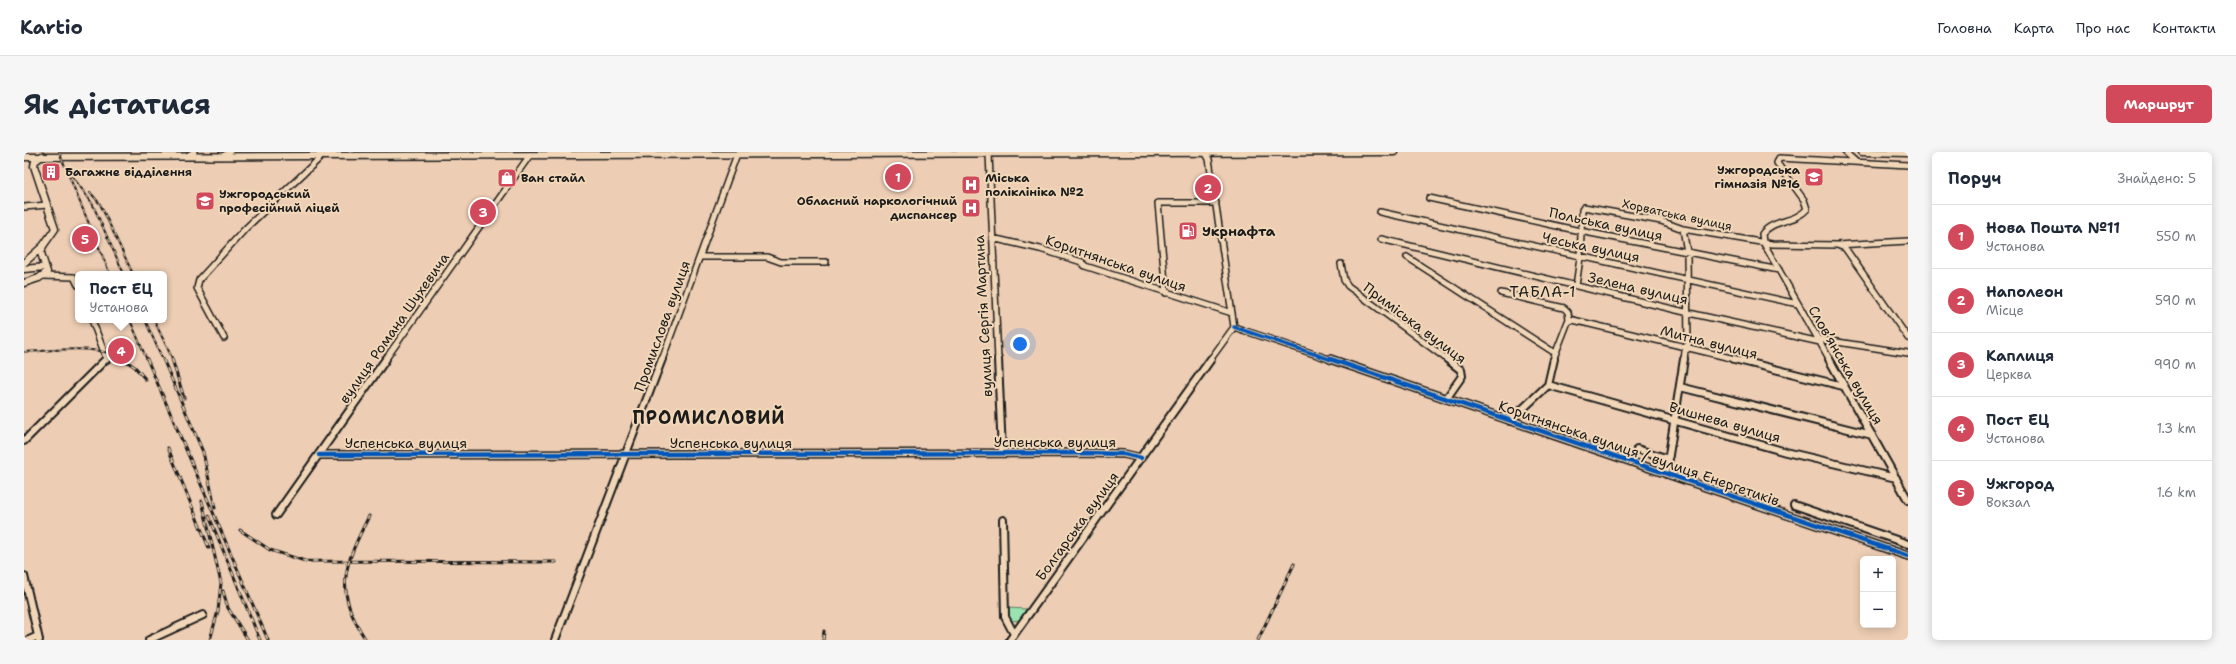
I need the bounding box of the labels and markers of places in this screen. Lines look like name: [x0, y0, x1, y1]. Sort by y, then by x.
building icon: Багажне відділення: [40, 161, 62, 183]
pin: 1: [885, 162, 911, 192]
place label: Ужгородська гімназія №16: [1715, 162, 1801, 192]
place label: Багажне відділення: [65, 164, 192, 180]
school or university icon: Ужгородська гімназія №16: [1803, 166, 1825, 188]
shop icon: Ван стайл: [496, 167, 518, 189]
place label: Ван стайл: [521, 170, 586, 186]
place label: Міська поліклініка №2: [985, 170, 1085, 200]
pin: 2: [1195, 173, 1221, 203]
hospital icon: Міська поліклініка №2: [960, 174, 982, 196]
place label: Ужгородський професійний ліцей: [219, 186, 340, 216]
school or university icon: Ужгородський професійний ліцей: [194, 190, 216, 212]
place label: Обласний наркологічний диспансер: [797, 193, 958, 223]
pin: 3: [470, 197, 496, 227]
hospital icon: Обласний наркологічний диспансер: [960, 197, 982, 219]
fuel station icon: Укрнафта: [1177, 220, 1199, 242]
place label: Укрнафта: [1202, 222, 1276, 240]
pin: 5: [72, 224, 98, 254]
pin: 4: [108, 336, 134, 366]

